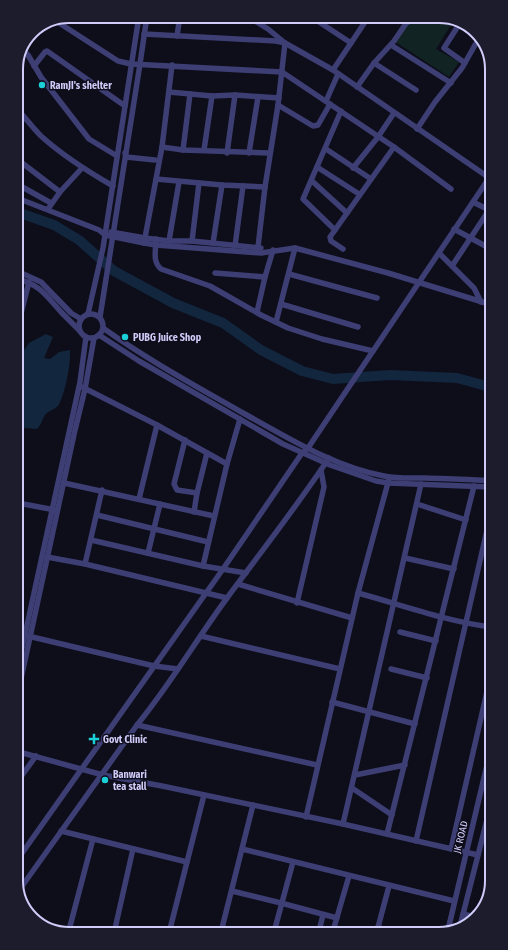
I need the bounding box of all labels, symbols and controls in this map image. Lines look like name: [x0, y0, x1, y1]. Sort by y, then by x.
marker: RamJI's shelter: [37, 80, 47, 90]
place label: RamJI's shelter: [50, 80, 112, 92]
marker: PUBG Juice Shop: [120, 332, 130, 342]
place label: PUBG Juice Shop: [133, 332, 202, 344]
marker: Govt Clinic: [88, 733, 100, 745]
place label: Govt Clinic: [103, 734, 148, 746]
place label: Banwari tea stall: [113, 769, 147, 793]
marker: Banwari tea stall: [100, 775, 110, 785]
street label: JK ROAD: [451, 820, 471, 855]

